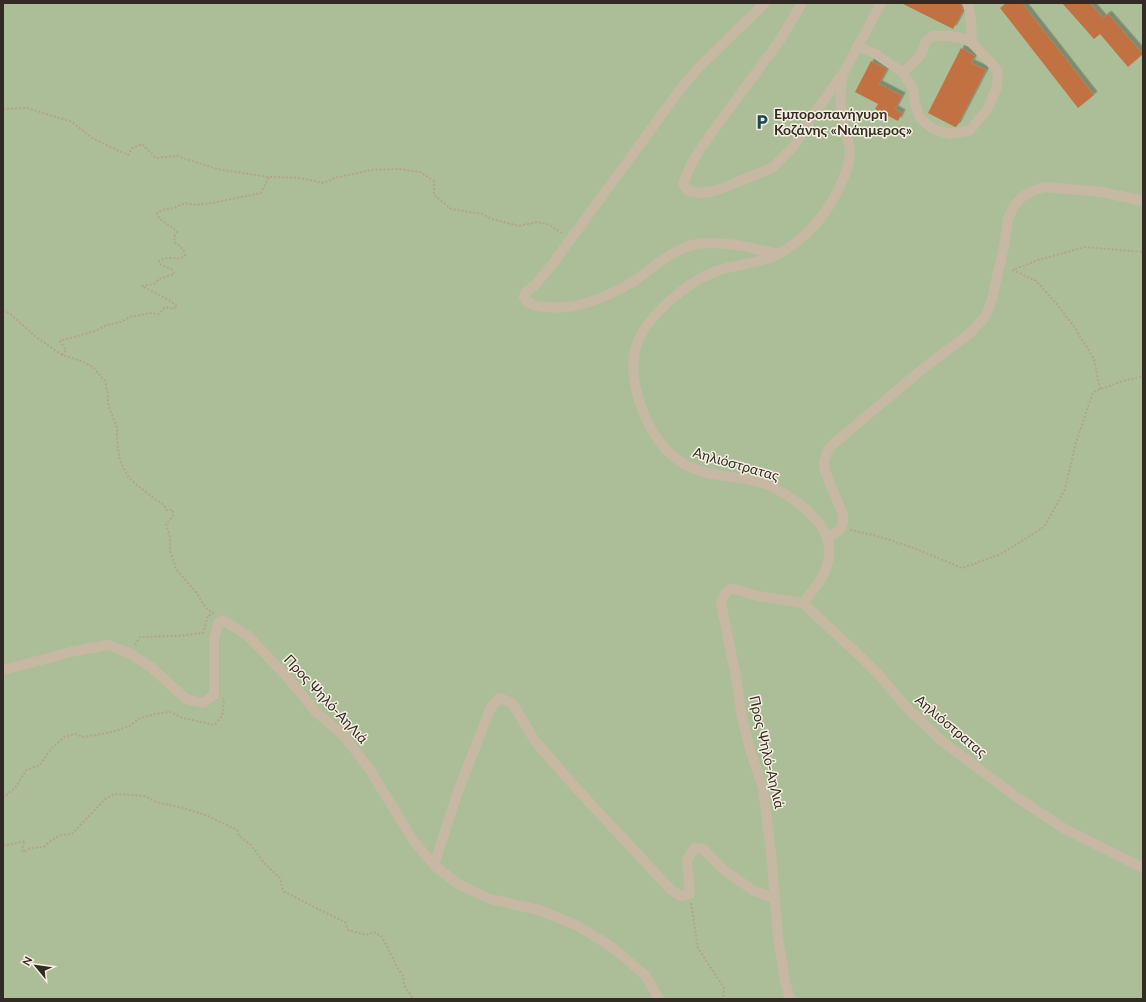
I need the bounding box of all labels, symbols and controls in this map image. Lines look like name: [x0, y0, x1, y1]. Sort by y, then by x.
place label: Εμποροπανήγυρη Κοζάνης «Νιάημερος»: [774, 105, 912, 138]
parking icon: Εμποροπανήγυρη Κοζάνης «Νιάημερος»: [753, 113, 771, 131]
street label: Αηλιόστρατας: [691, 443, 781, 484]
street label: Προς Ψηλό-ΑηΛιά: [281, 651, 372, 747]
street label: Αηλιόστρατας: [912, 691, 991, 761]
street label: Προς Ψηλό-ΑηΛιά: [746, 694, 789, 811]
north arrow: [16, 946, 56, 986]
text: N: [19, 954, 35, 968]

